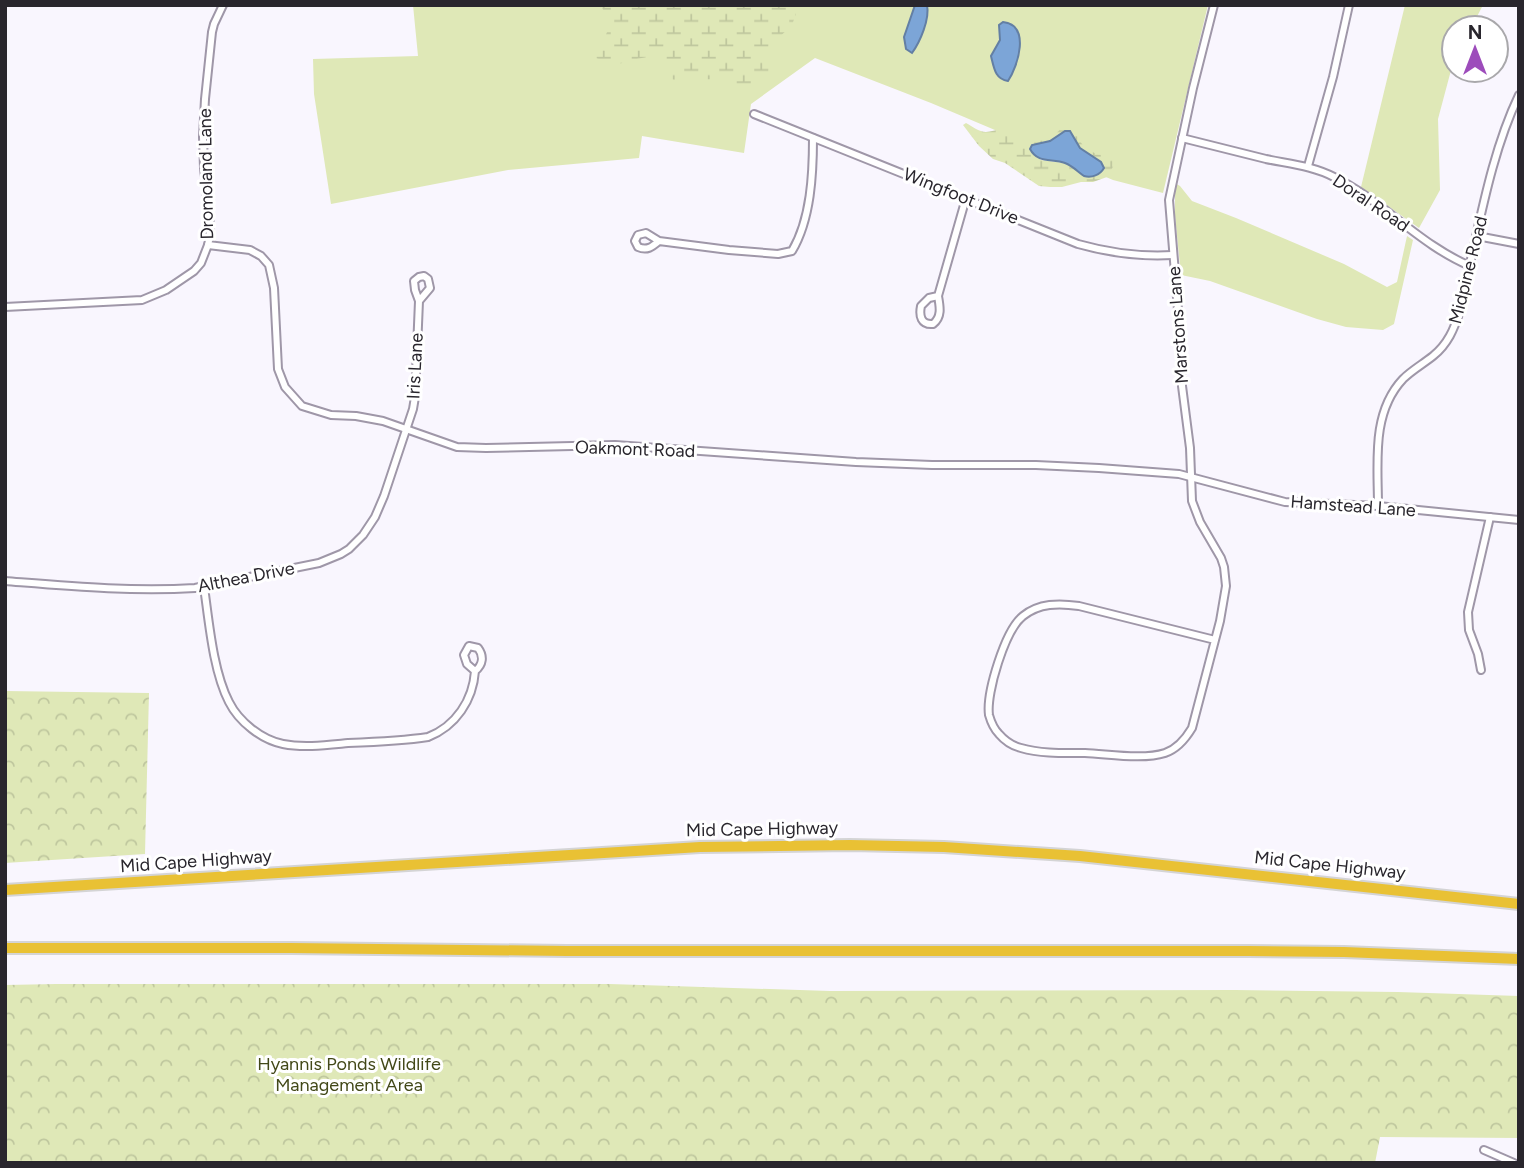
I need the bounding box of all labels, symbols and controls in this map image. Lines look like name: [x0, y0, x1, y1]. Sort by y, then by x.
north arrow: [1440, 14, 1510, 84]
text: N: [1468, 21, 1482, 44]
street label: Dromoland Lane: [194, 108, 218, 240]
street label: Wingfoot Drive: [900, 163, 1022, 229]
street label: Doral Road: [1328, 169, 1414, 237]
street label: Midpine Road: [1444, 214, 1492, 326]
street label: Marstons Lane: [1163, 266, 1193, 384]
street label: Iris Lane: [402, 332, 428, 400]
street label: Oakmont Road: [574, 436, 696, 462]
street label: Hamstead Lane: [1290, 491, 1417, 521]
street label: Althea Drive: [196, 557, 296, 597]
street label: Mid Cape Highway: [686, 817, 839, 841]
street label: Mid Cape Highway: [119, 845, 273, 877]
street label: Mid Cape Highway: [1253, 846, 1407, 884]
park label: Hyannis Ponds Wildlife Management Area: [257, 1053, 441, 1096]

